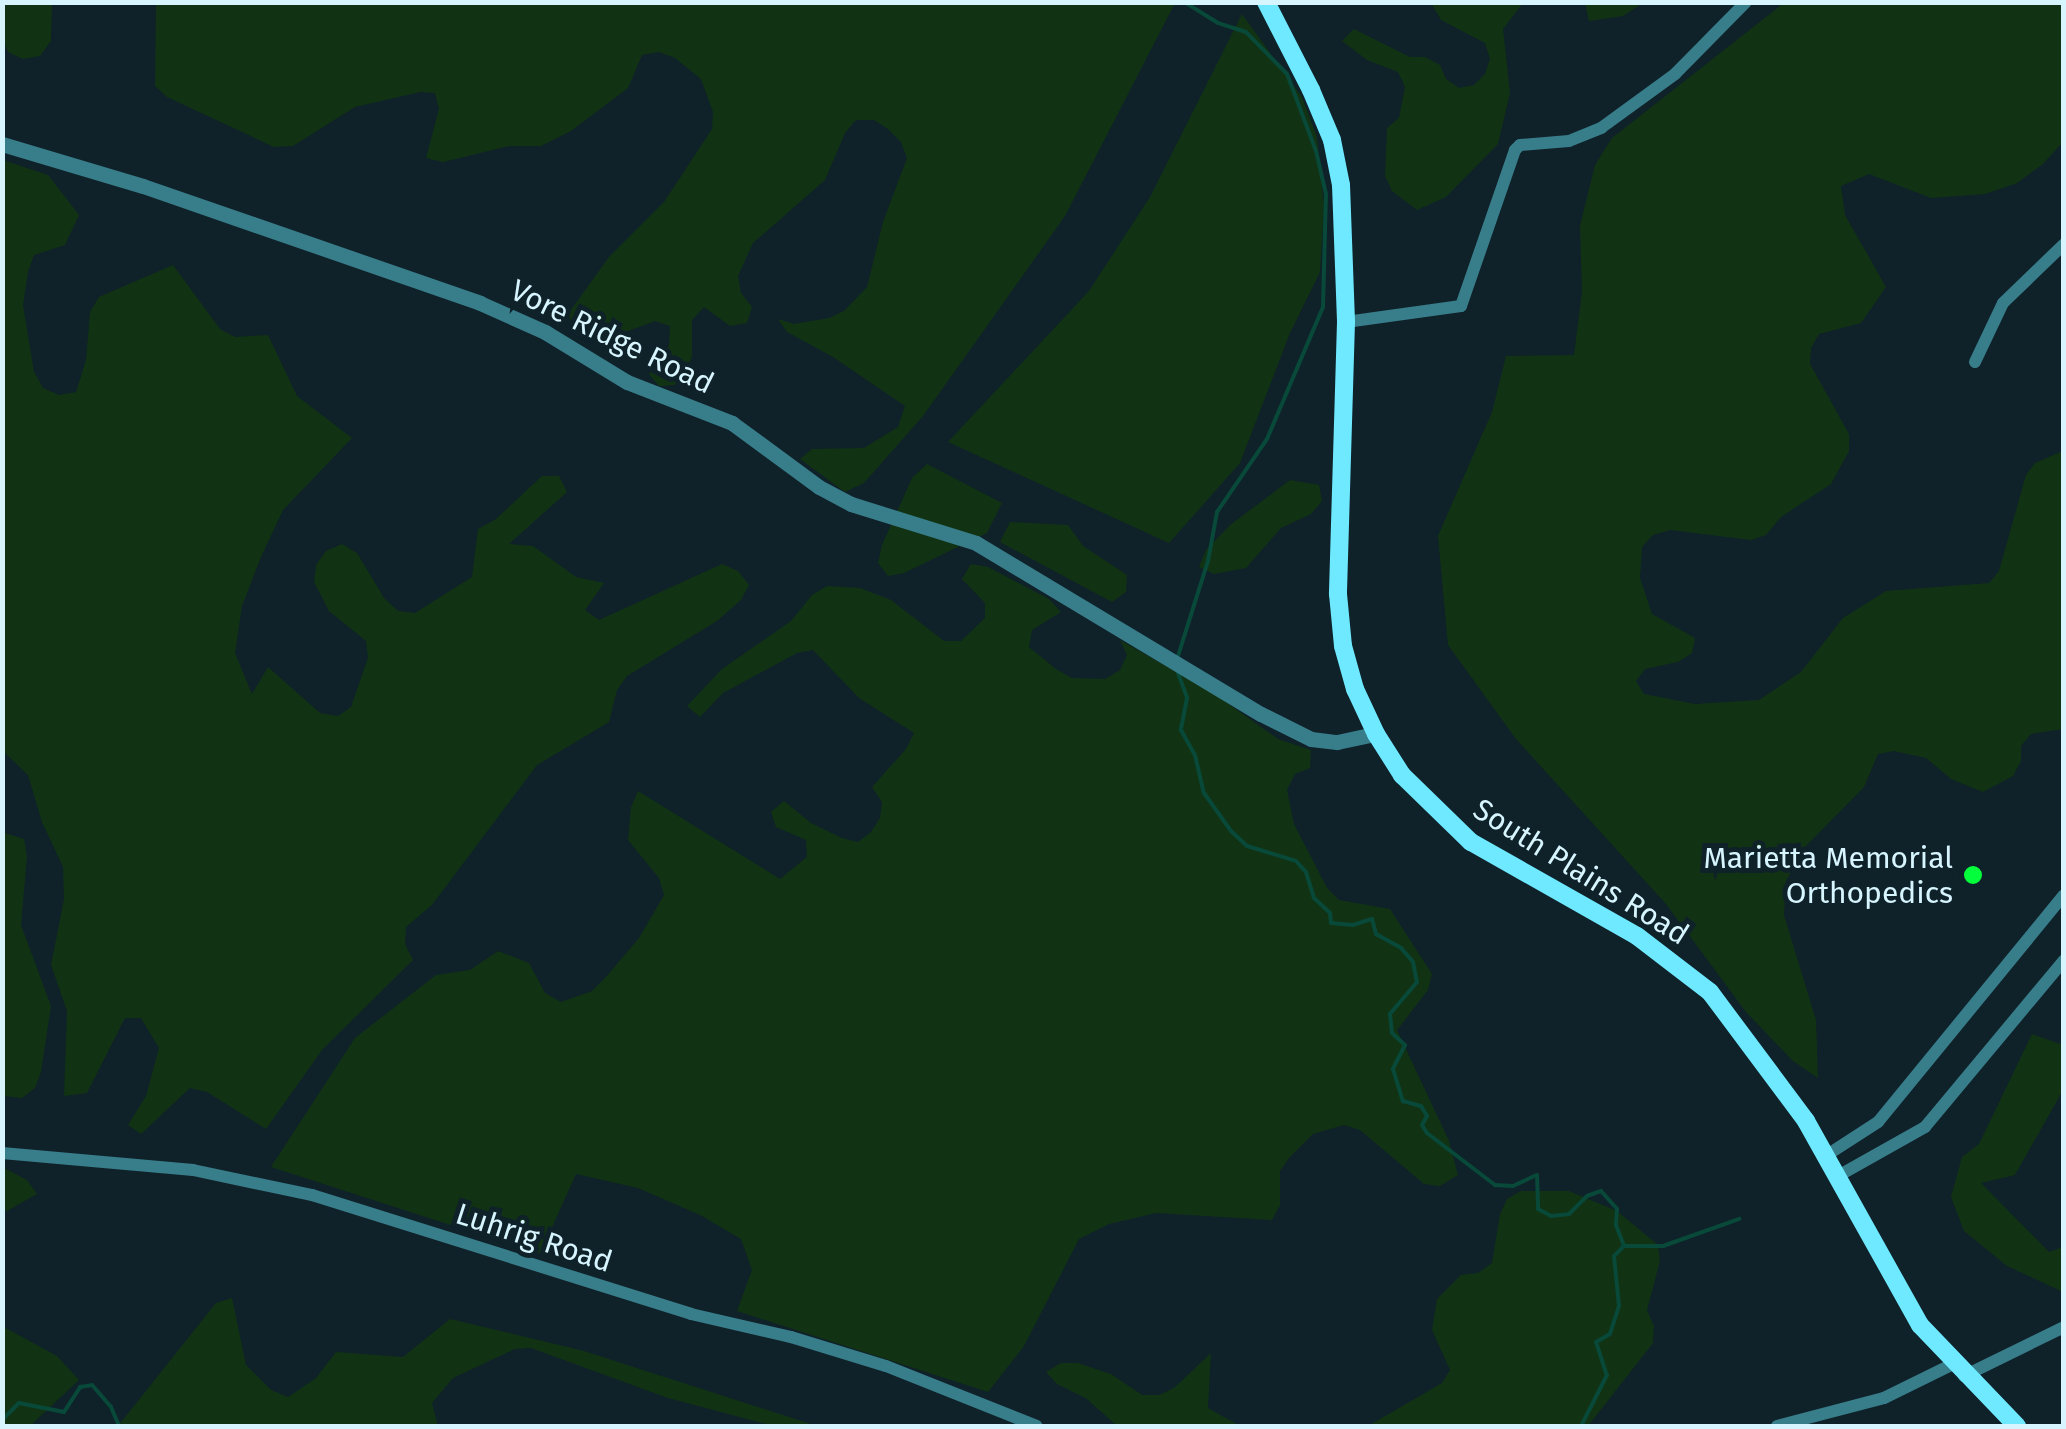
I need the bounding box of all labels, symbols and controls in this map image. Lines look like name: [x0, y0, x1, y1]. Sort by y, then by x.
street label: Vore Ridge Road: [505, 272, 719, 402]
street label: South Plains Road: [1467, 791, 1695, 953]
place label: Marietta Memorial Orthopedics: [1703, 840, 1953, 910]
marker: Marietta Memorial Orthopedics: [1962, 864, 1984, 886]
street label: Luhrig Road: [451, 1196, 617, 1280]

